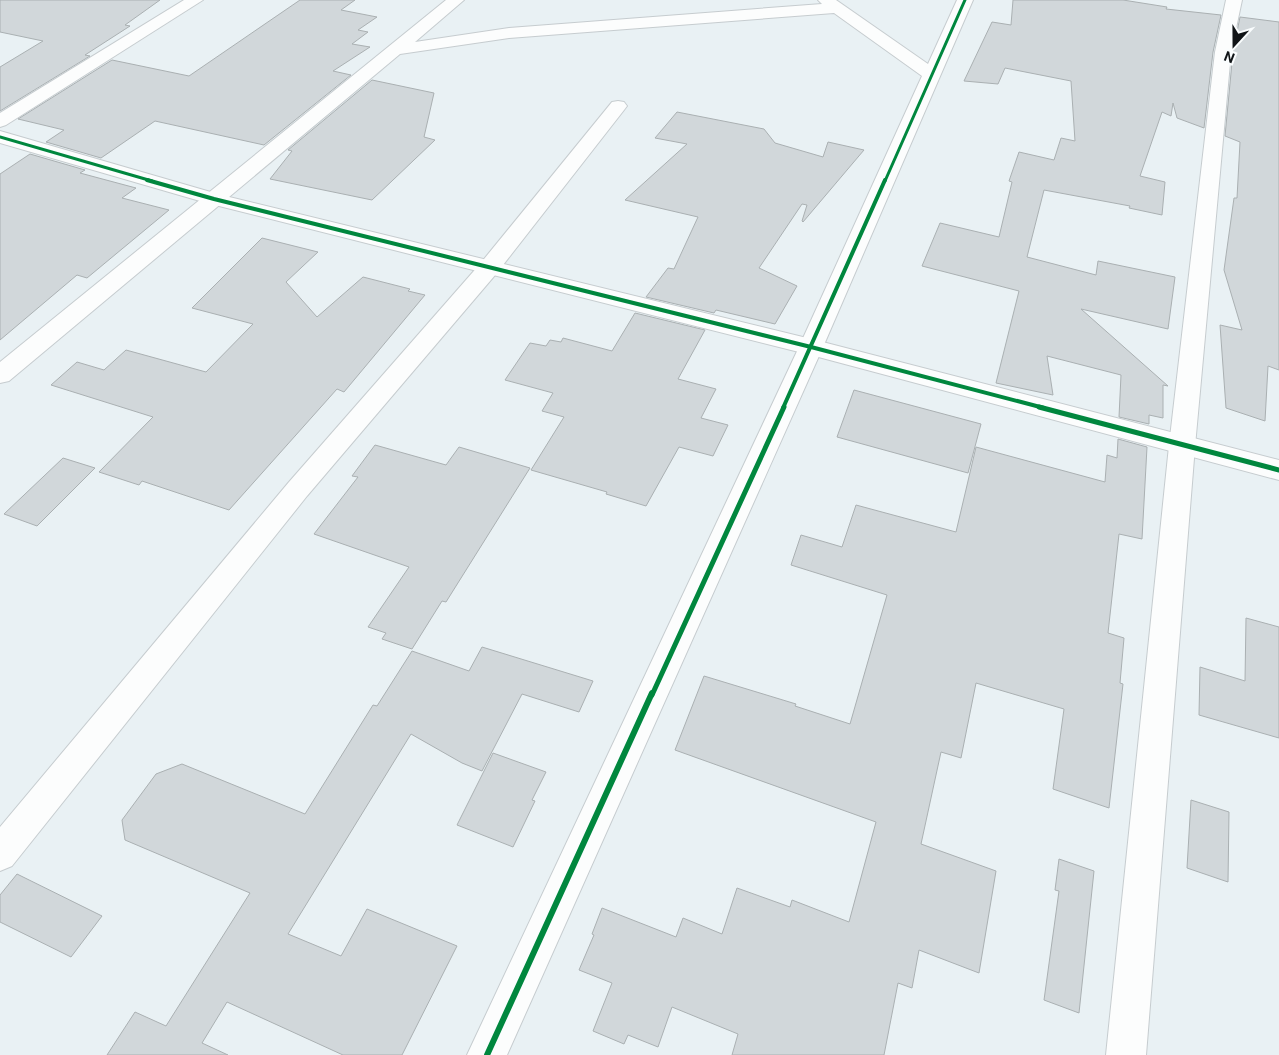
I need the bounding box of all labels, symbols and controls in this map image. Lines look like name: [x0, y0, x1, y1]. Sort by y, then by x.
north arrow: [1209, 20, 1259, 70]
text: N: [1222, 48, 1237, 66]

